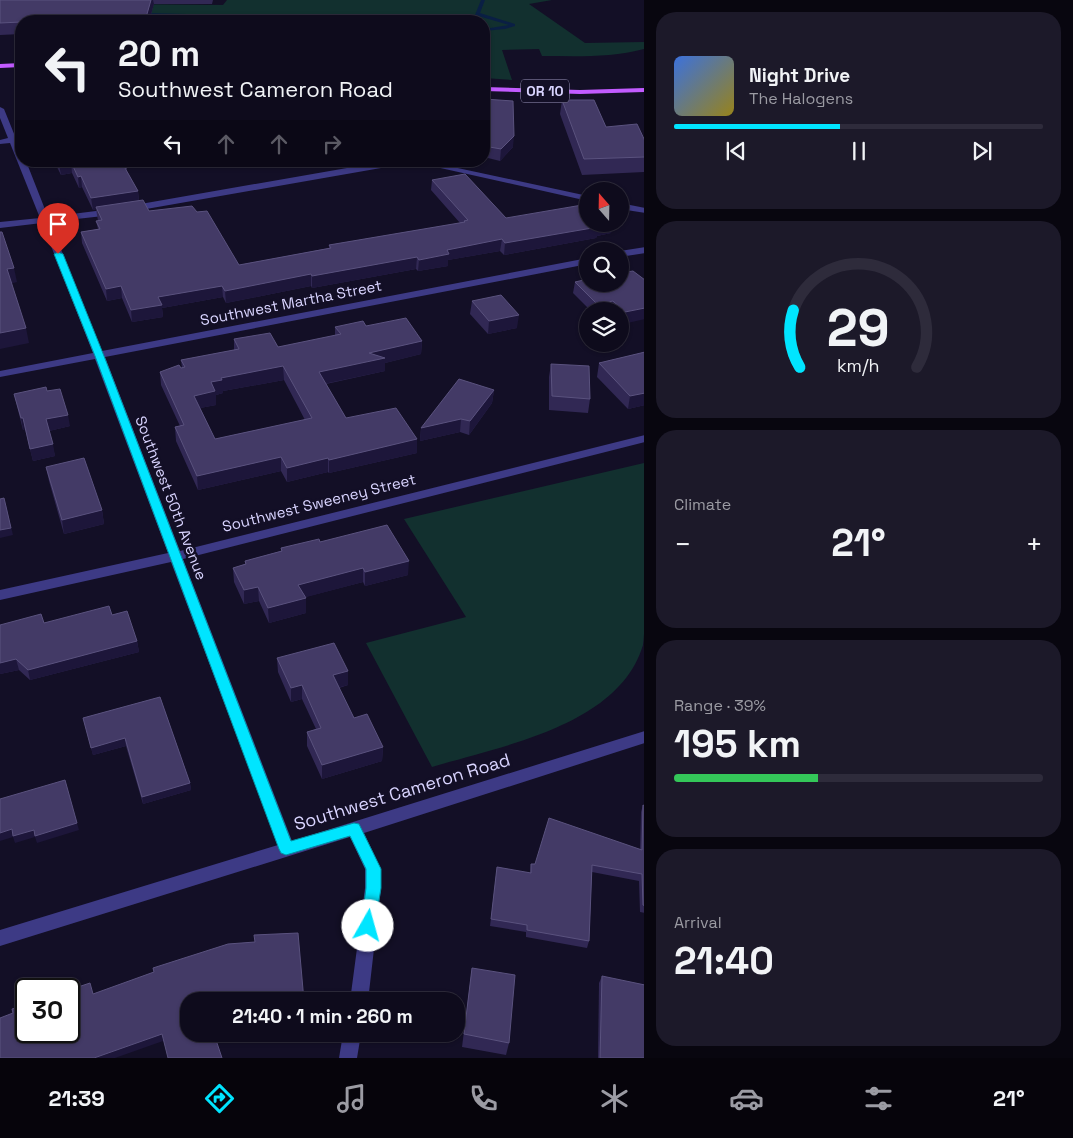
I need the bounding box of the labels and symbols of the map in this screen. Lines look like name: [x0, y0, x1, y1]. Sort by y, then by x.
road number: OR 10: [521, 80, 569, 102]
north arrow: [579, 182, 629, 232]
pin: [37, 203, 79, 254]
street label: Southwest Martha Street: [198, 276, 383, 329]
street label: Southwest 50th Avenue: [131, 413, 212, 583]
street label: Southwest Sweeney Street: [220, 469, 418, 536]
street label: Southwest Cameron Road: [291, 748, 513, 835]
position arrow: [341, 899, 393, 951]
speed limit sign: 30: [15, 978, 80, 1043]

